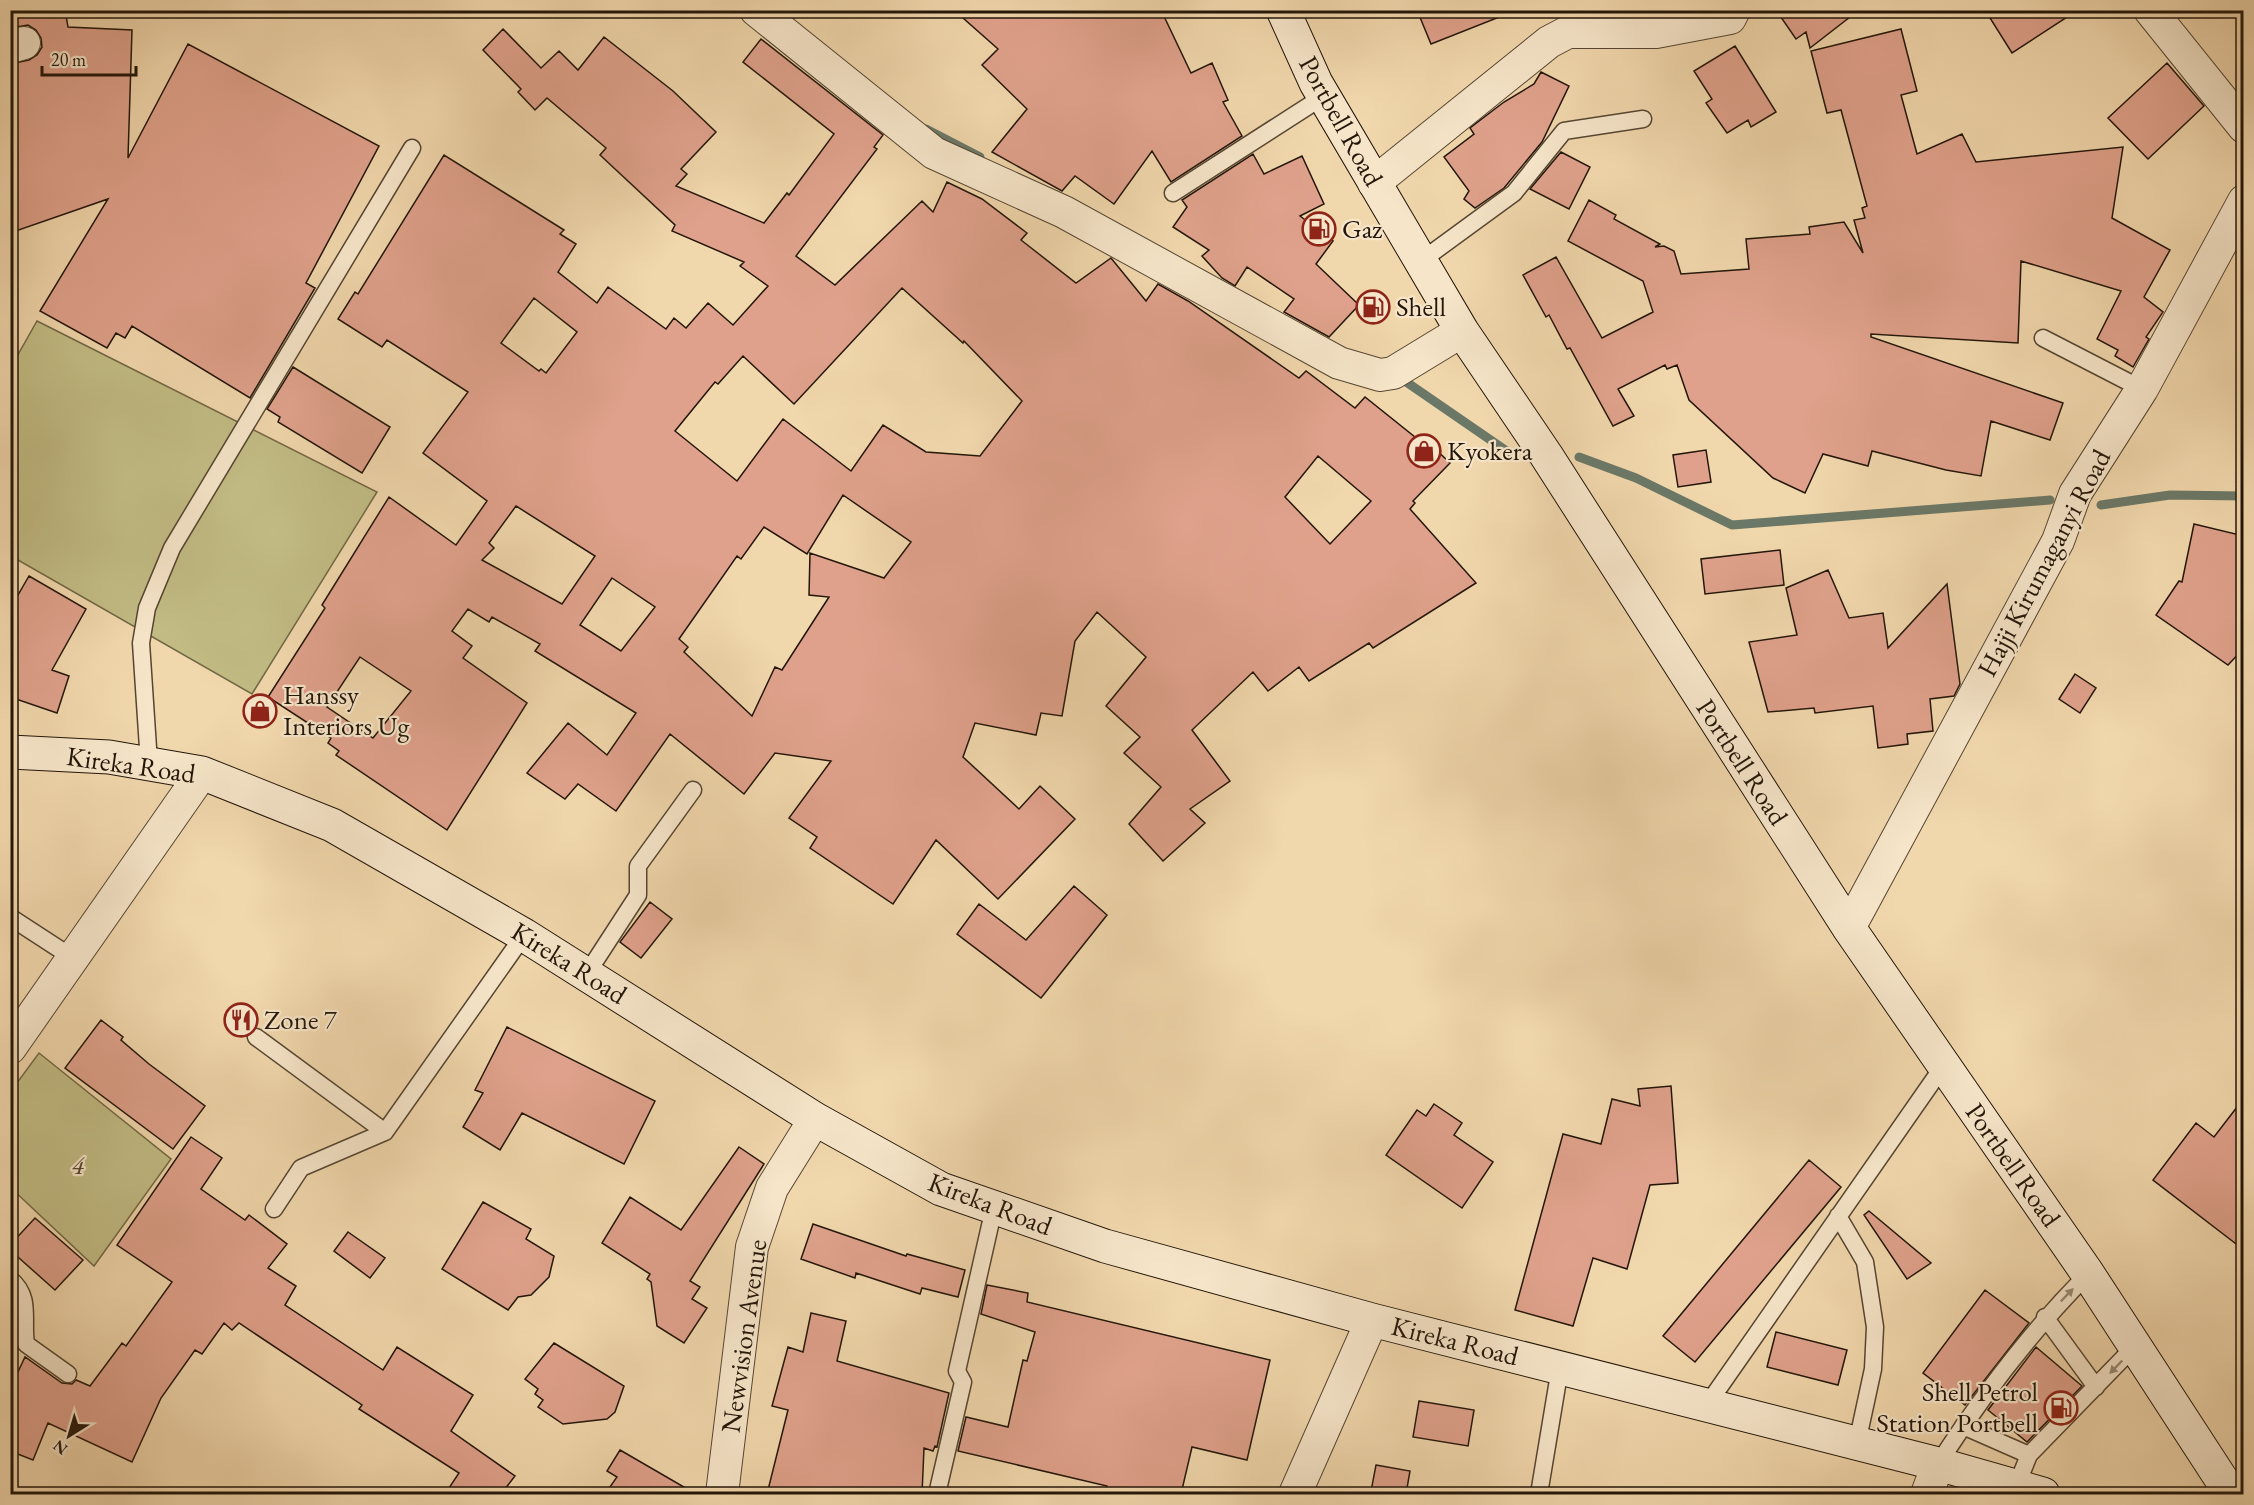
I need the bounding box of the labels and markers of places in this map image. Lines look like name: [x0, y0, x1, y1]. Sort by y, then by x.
fuel station icon: Gaz: [1301, 211, 1337, 247]
place label: Gaz: [1342, 211, 1383, 246]
fuel station icon: Shell: [1355, 289, 1391, 325]
place label: Shell: [1396, 289, 1446, 324]
shop icon: Kyokera: [1406, 433, 1442, 469]
place label: Kyokera: [1447, 433, 1533, 468]
place label: Hanssy Interiors Ug: [283, 677, 410, 743]
shop icon: Hanssy Interiors Ug: [242, 693, 278, 729]
restaurant icon: Zone 7: [223, 1002, 259, 1038]
place label: Zone 7: [264, 1002, 338, 1037]
place label: Shell Petrol Station Portbell: [1876, 1374, 2038, 1440]
fuel station icon: Shell Petrol Station Portbell: [2043, 1390, 2079, 1426]

